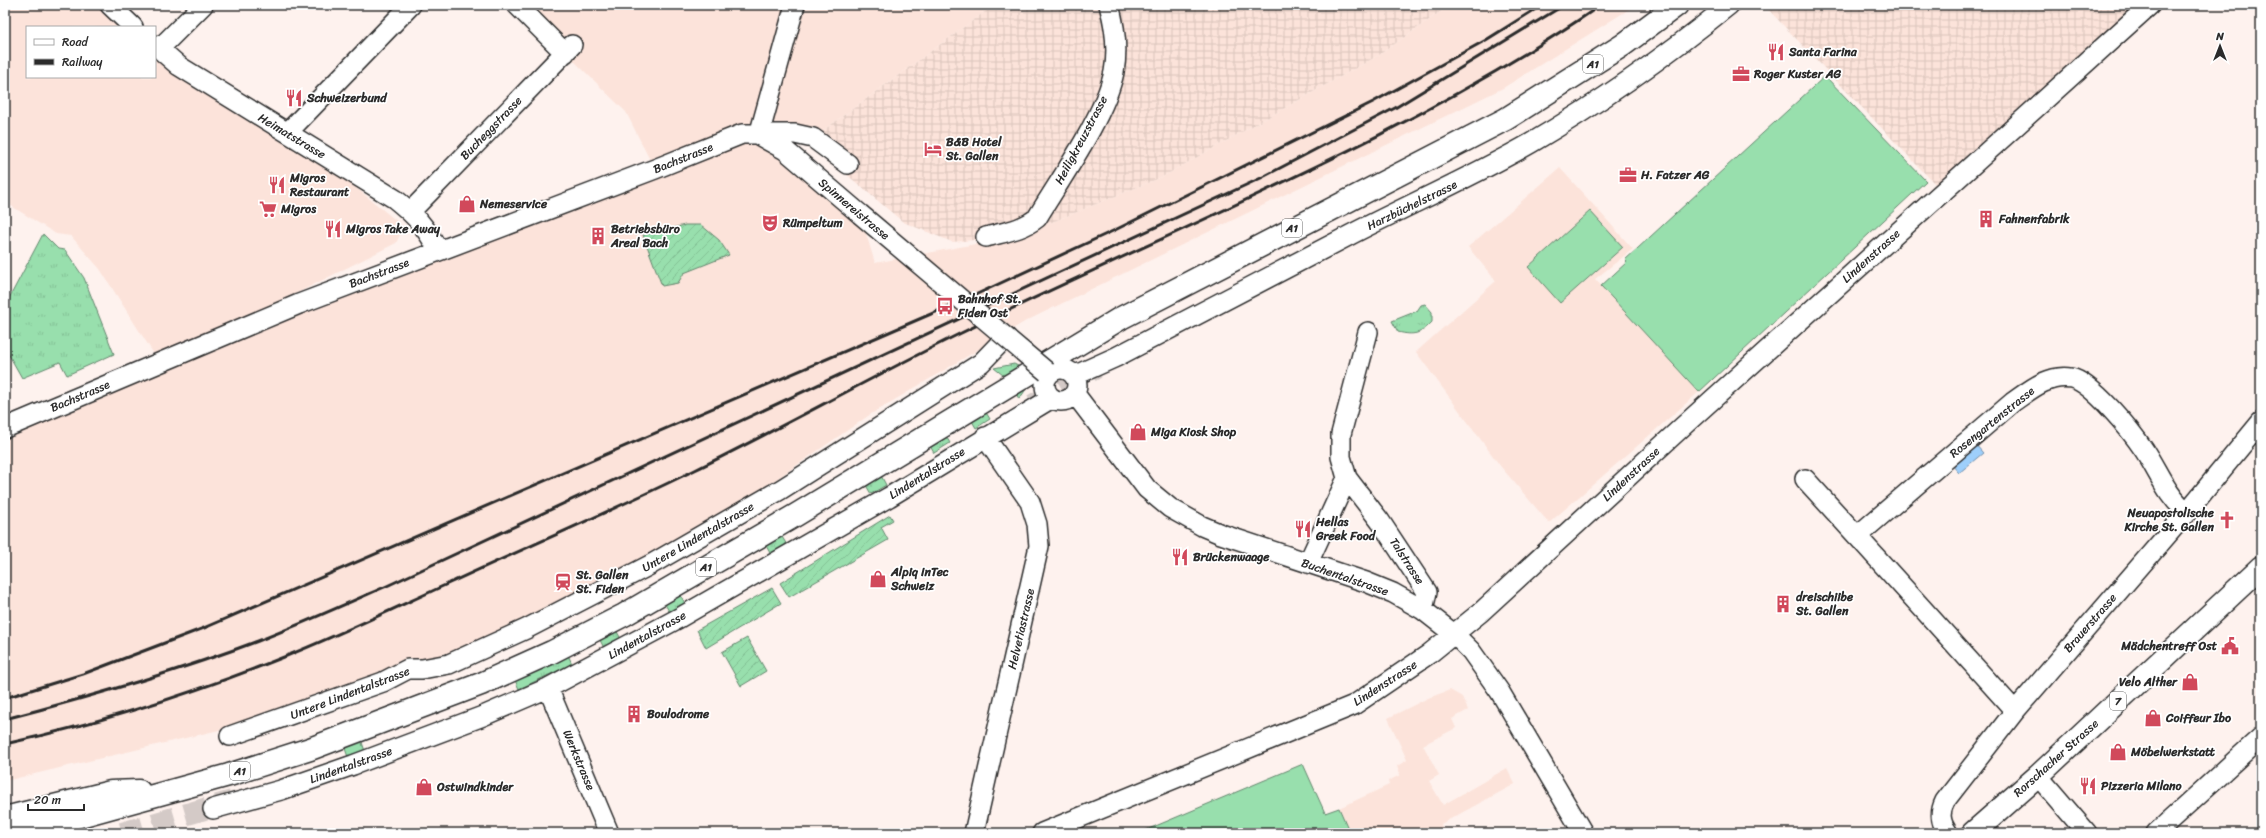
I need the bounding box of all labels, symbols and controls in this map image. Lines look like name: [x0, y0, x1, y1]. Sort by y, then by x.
legend: [26, 26, 156, 78]
north arrow: [2200, 26, 2240, 66]
text: N: [2215, 27, 2224, 46]
text: Road: [62, 31, 89, 53]
place label: Santa Farina: [1788, 41, 1858, 63]
restaurant icon: Santa Farina: [1766, 42, 1786, 62]
text: Railway: [62, 51, 103, 73]
road number: A1: [1583, 55, 1603, 73]
place label: Roger Kuster AG: [1753, 63, 1842, 85]
office icon: Roger Kuster AG: [1731, 64, 1751, 84]
place label: Schweizerbund: [306, 87, 388, 109]
restaurant icon: Schweizerbund: [284, 88, 304, 108]
street label: Bucheggstrasse: [454, 91, 528, 165]
street label: Heiligkreuzstrasse: [1048, 92, 1114, 188]
street label: Heimatstrasse: [254, 107, 330, 165]
place label: B&B Hotel St. Gallen: [945, 131, 1002, 167]
street label: Bachstrasse: [650, 136, 717, 180]
hotel icon: B&B Hotel St. Gallen: [923, 139, 943, 159]
place label: H. Fatzer AG: [1640, 164, 1710, 186]
office icon: H. Fatzer AG: [1618, 165, 1638, 185]
place label: Migros Restaurant: [289, 167, 350, 203]
street label: Spinnereistrasse: [813, 172, 895, 246]
street label: Harzbüchelstrasse: [1363, 173, 1461, 236]
restaurant icon: Migros Restaurant: [267, 175, 287, 195]
place label: Nemeservice: [479, 193, 548, 215]
shop icon: Nemeservice: [457, 194, 477, 214]
place label: Migros: [280, 198, 317, 220]
supermarket icon: Migros: [258, 199, 278, 219]
place label: Fahnenfabrik: [1998, 208, 2070, 230]
building icon: Fahnenfabrik: [1976, 209, 1996, 229]
place label: Rümpeltum: [782, 212, 843, 234]
theatre icon: Rümpeltum: [760, 213, 780, 233]
place label: Migros Take Away: [345, 218, 441, 240]
place label: Betriebsbüro Areal Bach: [610, 218, 681, 254]
restaurant icon: Migros Take Away: [323, 219, 343, 239]
road number: A1: [1282, 219, 1302, 237]
street label: Lindenstrasse: [1836, 223, 1906, 289]
building icon: Betriebsbüro Areal Bach: [588, 226, 608, 246]
street label: Bachstrasse: [346, 251, 413, 295]
place label: Bahnhof St. Fiden Ost: [957, 288, 1022, 324]
bus stop icon: Bahnhof St. Fiden Ost: [935, 296, 955, 316]
street label: Bachstrasse: [47, 373, 114, 418]
street label: Rosengartenstrasse: [1944, 380, 2040, 464]
place label: Miga Kiosk Shop: [1150, 421, 1237, 443]
shop icon: Miga Kiosk Shop: [1128, 422, 1148, 442]
street label: Lindentalstrasse: [884, 441, 970, 505]
street label: Lindenstrasse: [1597, 441, 1665, 507]
street label: Untere Lindentalstrasse: [638, 496, 758, 578]
place label: Neuapostolische Kirche St. Gallen: [2123, 502, 2215, 538]
church icon: Neuapostolische Kirche St. Gallen: [2217, 510, 2237, 530]
place label: Hellas Greek Food: [1315, 511, 1377, 547]
restaurant icon: Hellas Greek Food: [1293, 519, 1313, 539]
street label: Talstrasse: [1383, 533, 1431, 589]
place label: Brückenwaage: [1193, 546, 1270, 568]
restaurant icon: Brückenwaage: [1170, 547, 1190, 567]
street label: Buchentalstrasse: [1298, 552, 1392, 602]
road number: A1: [696, 558, 716, 576]
place label: Alpiq InTec Schweiz: [890, 561, 949, 597]
place label: St. Gallen St. Fiden: [575, 564, 629, 600]
shop icon: Alpiq InTec Schweiz: [868, 569, 888, 589]
station icon: St. Gallen St. Fiden: [553, 572, 573, 592]
street label: Helvetiastrasse: [1001, 586, 1041, 672]
place label: dreischiibe St. Gallen: [1795, 586, 1854, 622]
street label: Brauerstrasse: [2058, 588, 2122, 658]
building icon: dreischiibe St. Gallen: [1773, 594, 1793, 614]
street label: Lindentalstrasse: [604, 604, 690, 666]
place label: Mädchentreff Ost: [2120, 635, 2218, 657]
public building icon: Mädchentreff Ost: [2220, 636, 2240, 656]
street label: Lindenstrasse: [1348, 654, 1422, 712]
street label: Untere Lindentalstrasse: [287, 660, 413, 726]
place label: Velo Alther: [2119, 671, 2178, 693]
shop icon: Velo Alther: [2180, 672, 2200, 692]
road number: 7: [2110, 692, 2126, 710]
place label: Boulodrome: [647, 703, 710, 725]
building icon: Boulodrome: [624, 704, 644, 724]
place label: Coiffeur Ibo: [2165, 707, 2232, 729]
shop icon: Coiffeur Ibo: [2143, 708, 2163, 728]
street label: Rorschacher Strasse: [2008, 713, 2104, 803]
street label: Werkstrasse: [556, 726, 602, 794]
street label: Lindentalstrasse: [306, 740, 396, 790]
place label: Möbelwerkstatt: [2130, 741, 2215, 763]
shop icon: Möbelwerkstatt: [2108, 742, 2128, 762]
road number: A1: [230, 762, 250, 780]
place label: Pizzeria Milano: [2101, 775, 2183, 797]
place label: Ostwindkinder: [436, 776, 514, 798]
restaurant icon: Pizzeria Milano: [2078, 776, 2098, 796]
shop icon: Ostwindkinder: [414, 777, 434, 797]
scale bar: [28, 786, 84, 812]
text: 20 m: [34, 789, 61, 811]

